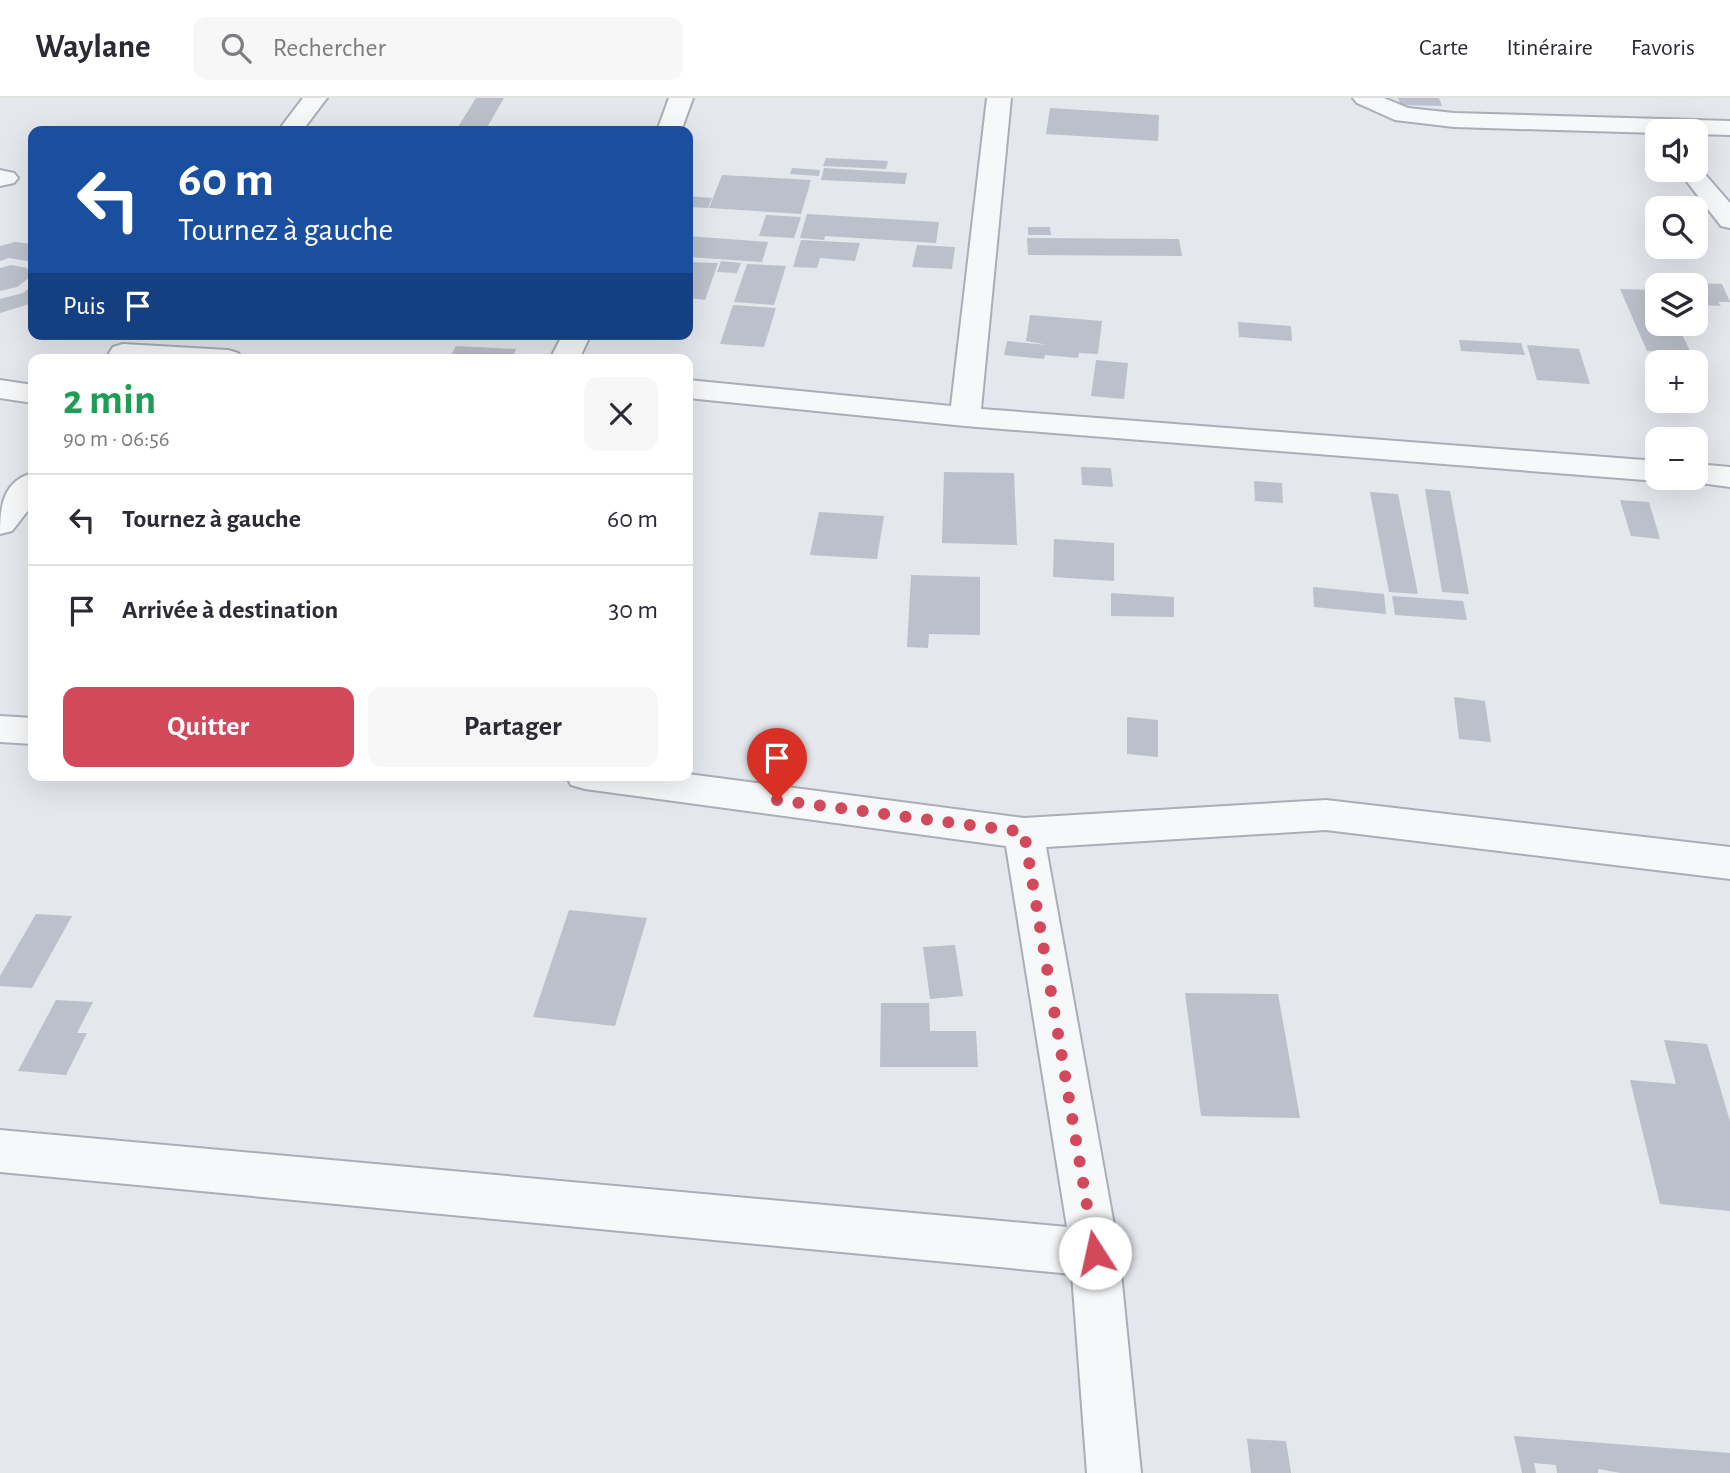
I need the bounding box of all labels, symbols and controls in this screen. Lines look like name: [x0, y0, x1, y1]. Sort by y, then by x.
search box: [193, 17, 683, 80]
icon: search: [217, 29, 255, 67]
text: Waylane: [35, 31, 151, 64]
text: Rechercher: [273, 35, 386, 61]
text: Carte: [1419, 36, 1468, 60]
text: Itinéraire: [1506, 36, 1593, 60]
text: Favoris: [1631, 36, 1695, 60]
map controls: [1645, 119, 1708, 490]
button: sound: [1645, 119, 1708, 182]
icon: left: [63, 154, 154, 245]
text: 60 m: [178, 156, 274, 205]
button: search: [1645, 196, 1708, 259]
text: Tournez à gauche: [178, 214, 393, 246]
button: layers: [1645, 273, 1708, 336]
icon: arrive: [119, 287, 157, 325]
text: Puis: [63, 293, 105, 319]
button: +: [1645, 350, 1708, 413]
button: close: [584, 377, 658, 451]
text: 2 min: [63, 379, 156, 421]
button: −: [1645, 427, 1708, 490]
text: 90 m · 06:56: [63, 428, 170, 451]
icon: left: [63, 501, 101, 539]
text: Tournez à gauche: [122, 506, 301, 532]
text: 60 m: [607, 506, 658, 532]
icon: arrive: [63, 592, 101, 630]
text: Arrivée à destination: [122, 597, 338, 623]
text: 30 m: [608, 597, 658, 623]
button: Quitter: [63, 687, 354, 767]
button: Partager: [368, 687, 658, 767]
pin: [747, 728, 807, 800]
icon: arrive: [758, 739, 796, 777]
position arrow: [1058, 1216, 1132, 1290]

